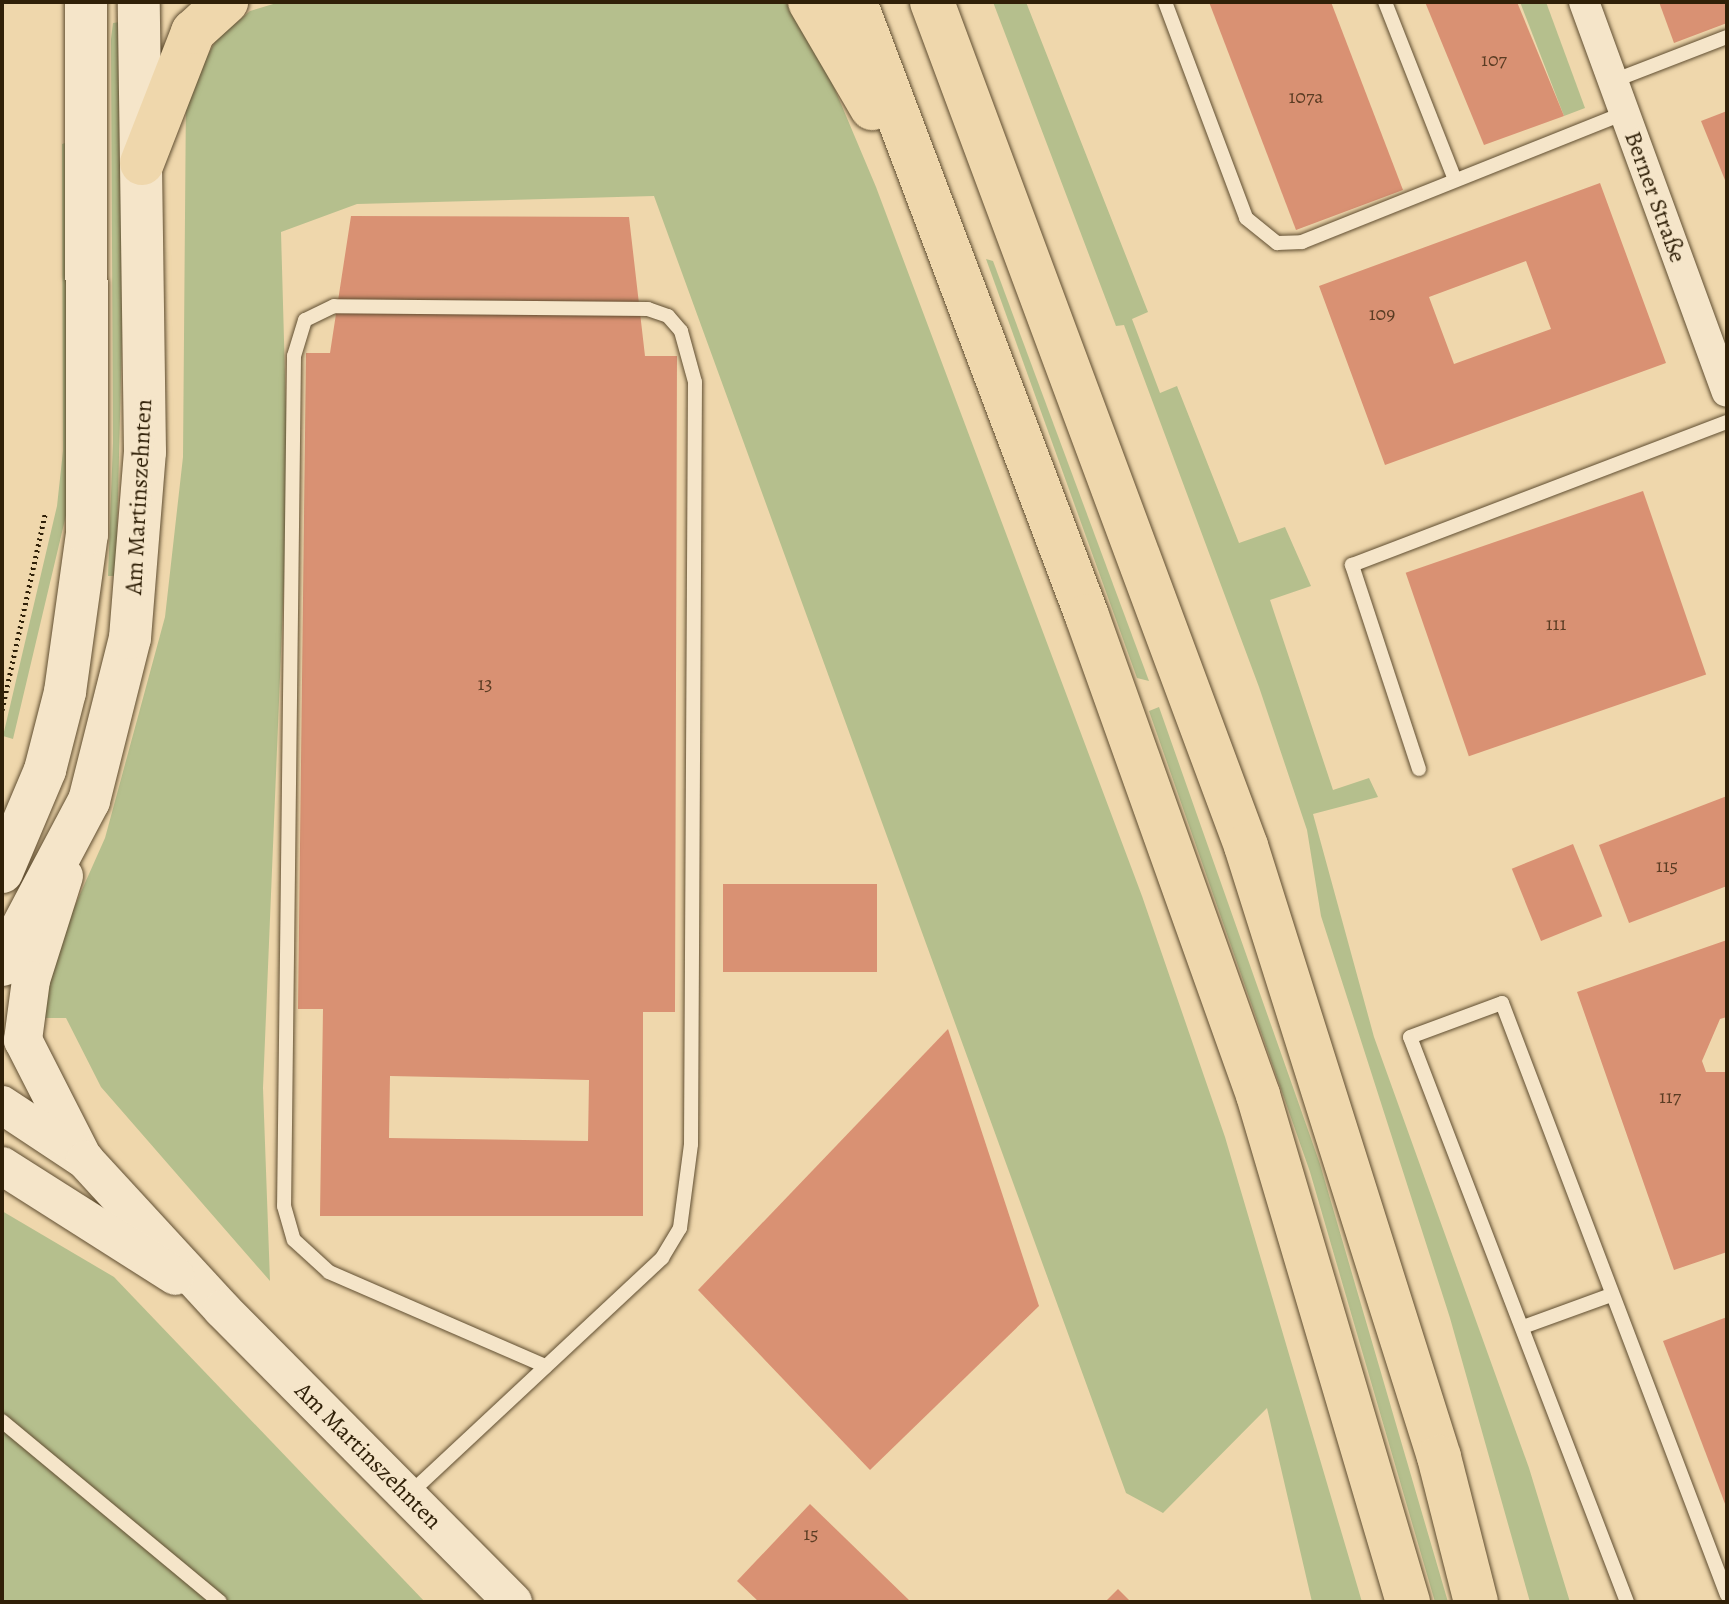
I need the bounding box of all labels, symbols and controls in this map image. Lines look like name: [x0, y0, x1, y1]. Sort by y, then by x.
house number: 107: [1481, 47, 1507, 71]
house number: 107a: [1288, 84, 1324, 108]
street label: Berner Straße: [1618, 127, 1692, 267]
house number: 109: [1369, 301, 1395, 325]
street label: Am Martinszehnten: [119, 398, 159, 596]
house number: 111: [1546, 611, 1566, 635]
house number: 13: [477, 671, 493, 695]
house number: 115: [1656, 853, 1678, 877]
house number: 117: [1659, 1084, 1681, 1108]
street label: Am Martinszehnten: [289, 1377, 447, 1535]
house number: 15: [803, 1521, 819, 1545]

